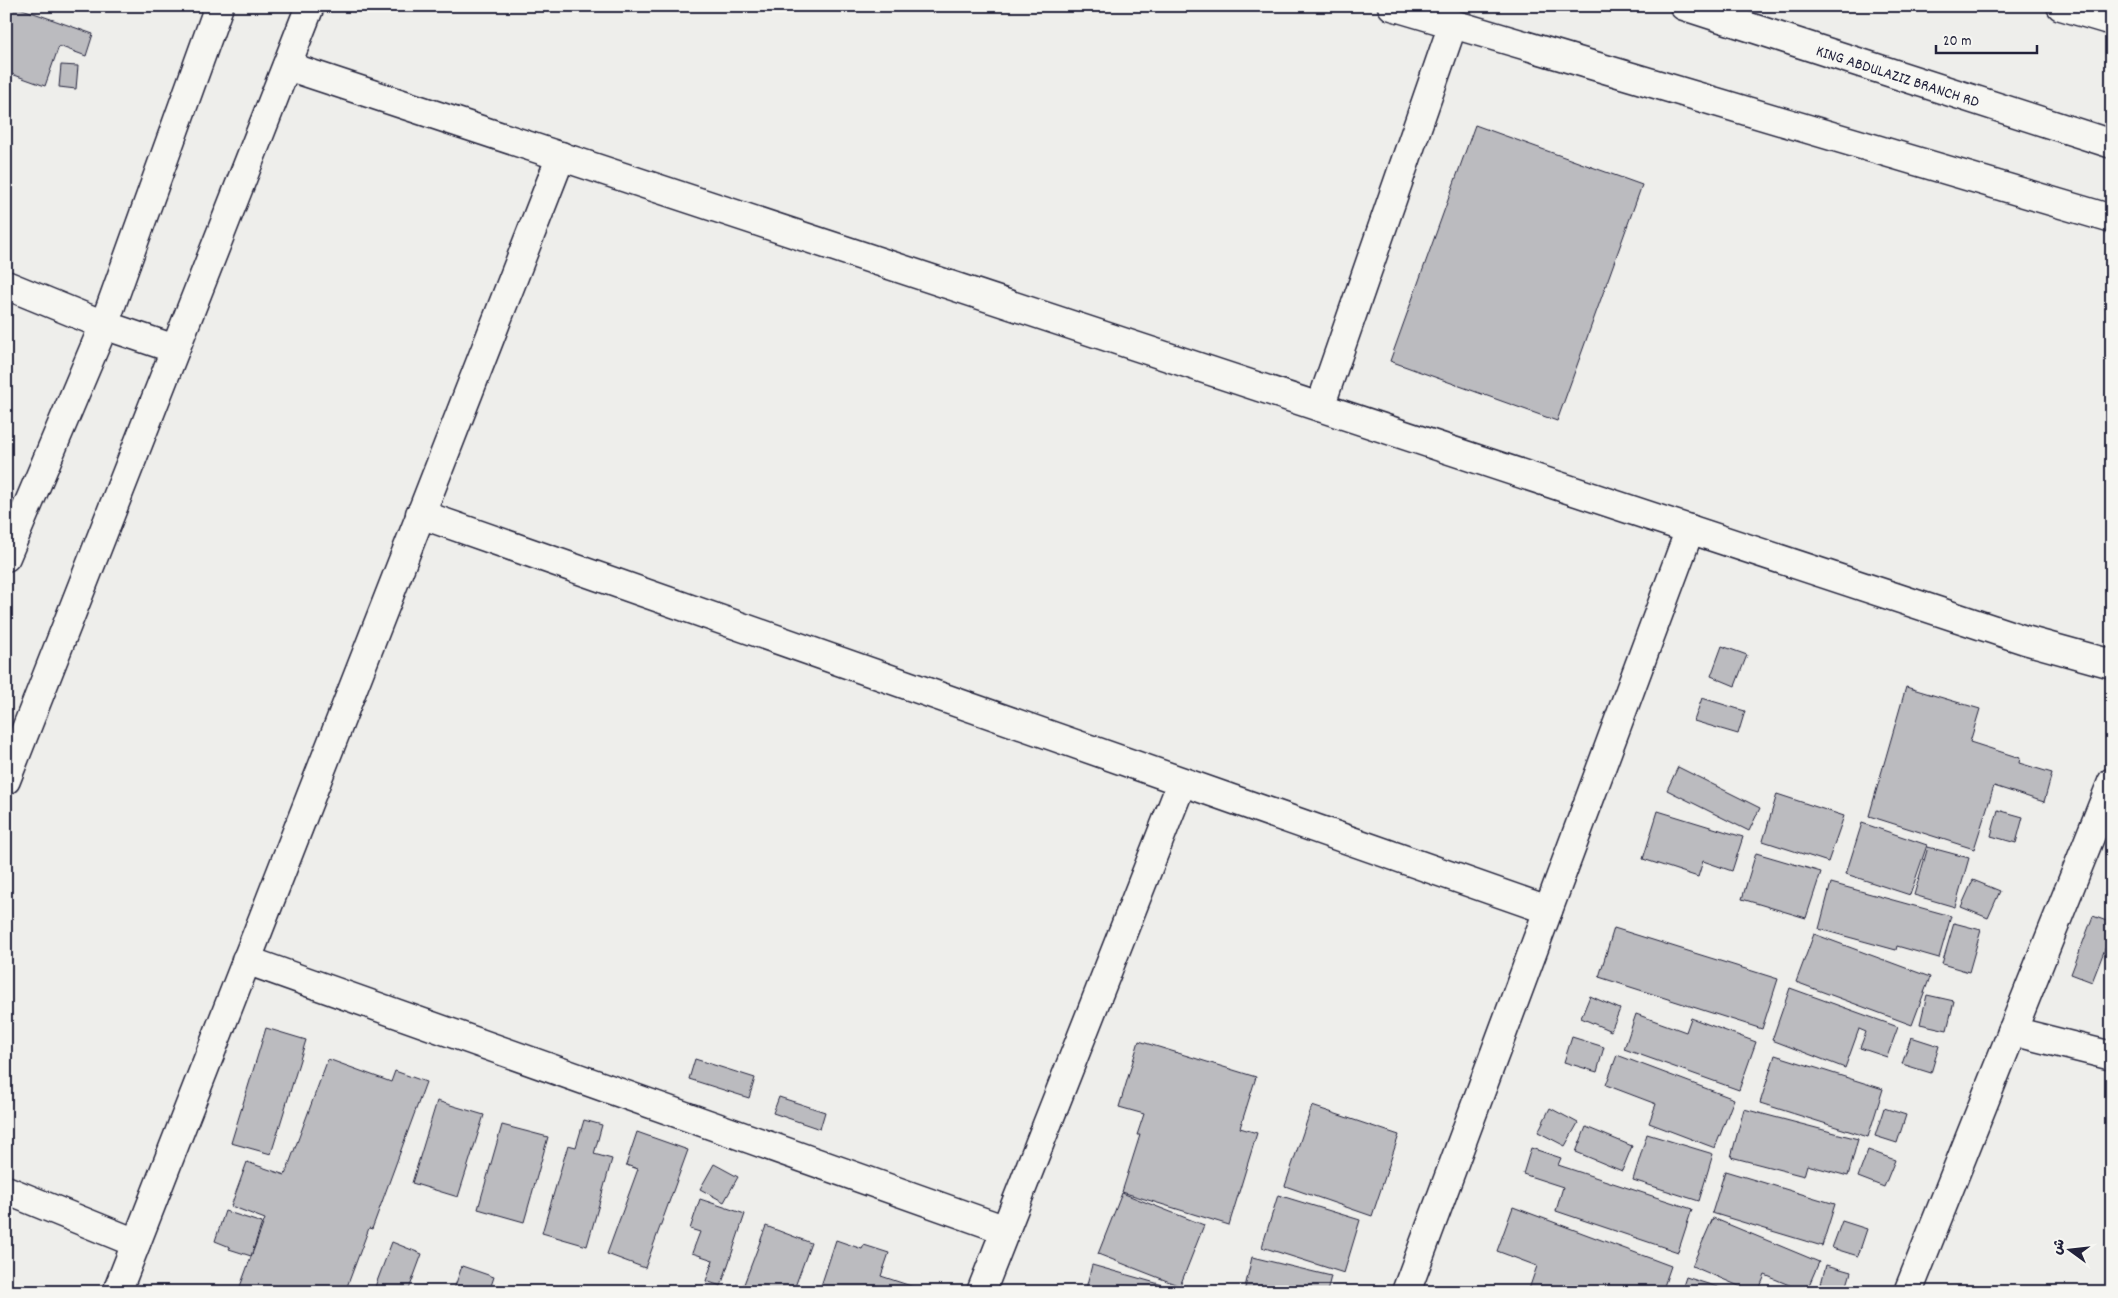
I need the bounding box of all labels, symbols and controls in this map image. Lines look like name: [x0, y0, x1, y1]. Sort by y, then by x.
scale bar: [1936, 22, 2037, 54]
text: 20 m: [1943, 31, 1971, 53]
street label: KING ABDULAZIZ BRANCH RD: [1813, 40, 1982, 115]
north arrow: [2046, 1226, 2096, 1276]
text: ش: [2048, 1237, 2071, 1257]

